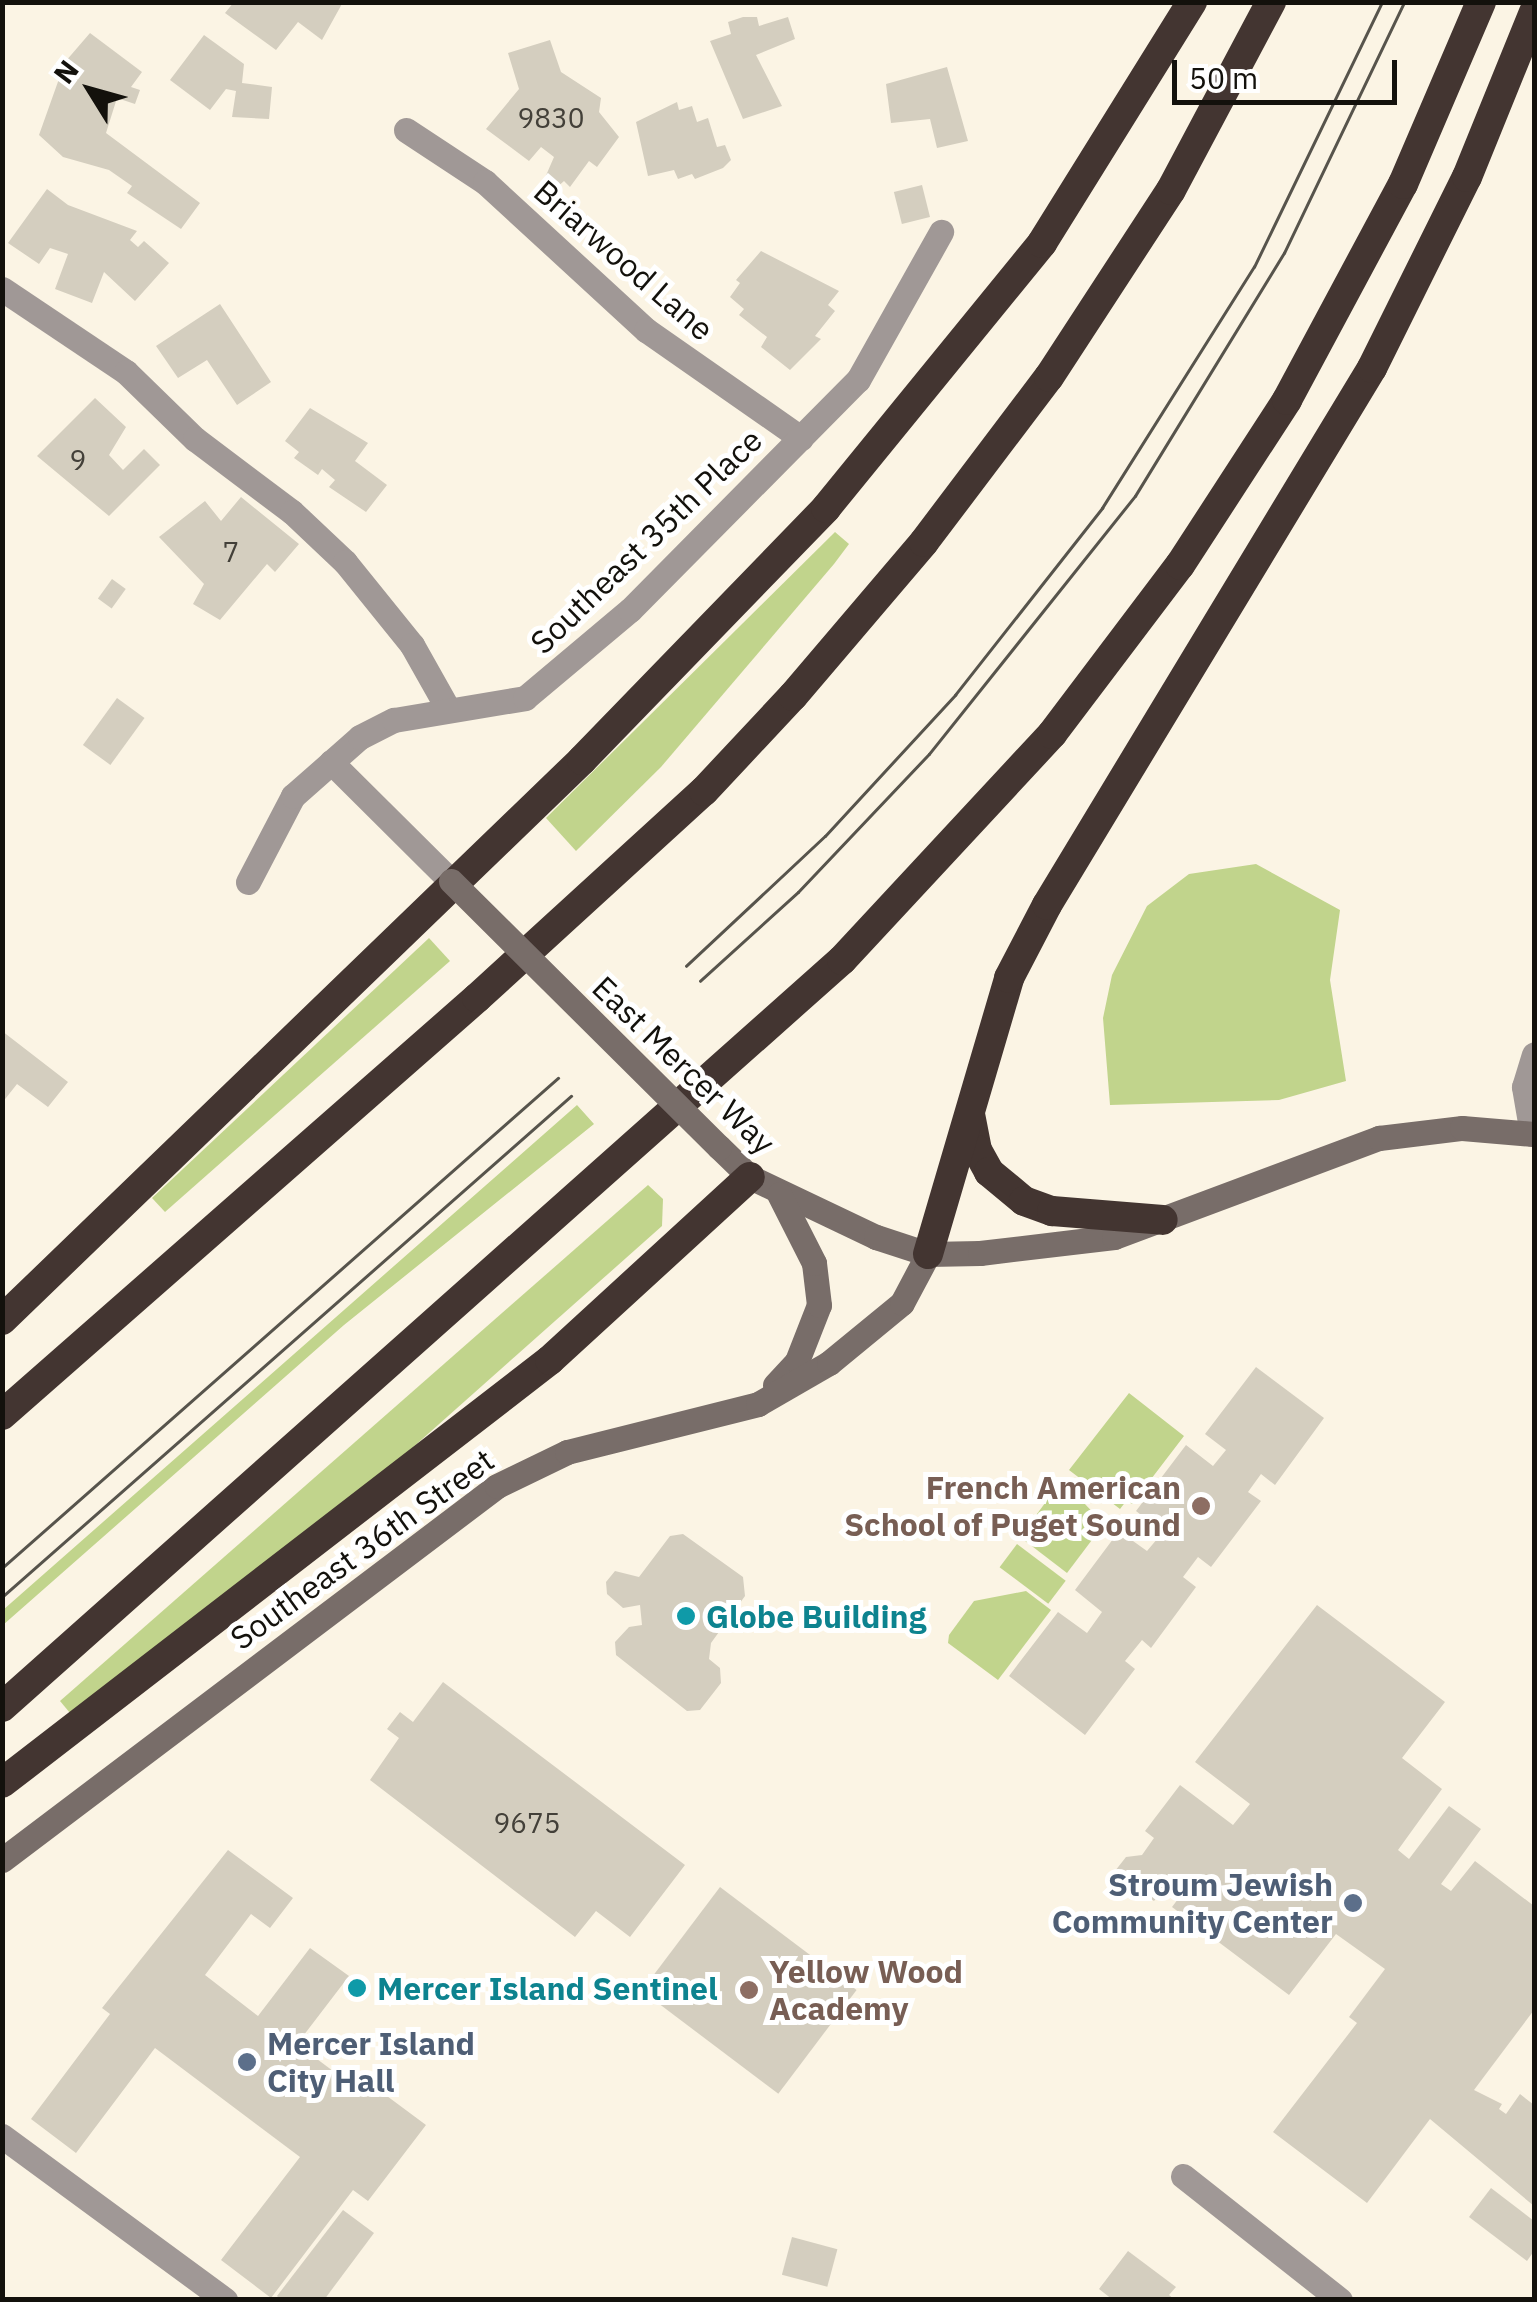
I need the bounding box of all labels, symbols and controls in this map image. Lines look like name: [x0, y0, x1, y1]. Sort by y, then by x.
north arrow: [40, 40, 140, 140]
scale bar: [1177, 40, 1402, 102]
text: N: [45, 52, 87, 91]
text: 50 m: [1189, 58, 1258, 97]
house number: 9830: [517, 101, 585, 135]
street label: Briarwood Lane: [527, 172, 721, 348]
street label: Southeast 35th Place: [522, 421, 770, 661]
house number: 9: [70, 443, 86, 477]
house number: 7: [223, 535, 239, 569]
street label: East Mercer Way: [585, 968, 783, 1162]
street label: Southeast 36th Street: [223, 1441, 501, 1657]
place label: French American School of Puget Sound: [844, 1469, 1181, 1544]
marker: French American School of Puget Sound: [1190, 1495, 1212, 1517]
place label: Globe Building: [706, 1597, 926, 1635]
marker: Globe Building: [675, 1605, 697, 1627]
house number: 9675: [493, 1806, 561, 1840]
place label: Stroum Jewish Community Center: [1052, 1866, 1333, 1941]
marker: Stroum Jewish Community Center: [1342, 1892, 1364, 1914]
place label: Yellow Wood Academy: [769, 1953, 963, 2028]
place label: Mercer Island Sentinel: [377, 1969, 718, 2007]
marker: Mercer Island Sentinel: [346, 1977, 368, 1999]
marker: Yellow Wood Academy: [738, 1979, 760, 2001]
place label: Mercer Island City Hall: [267, 2025, 475, 2100]
marker: Mercer Island City Hall: [236, 2051, 258, 2073]

